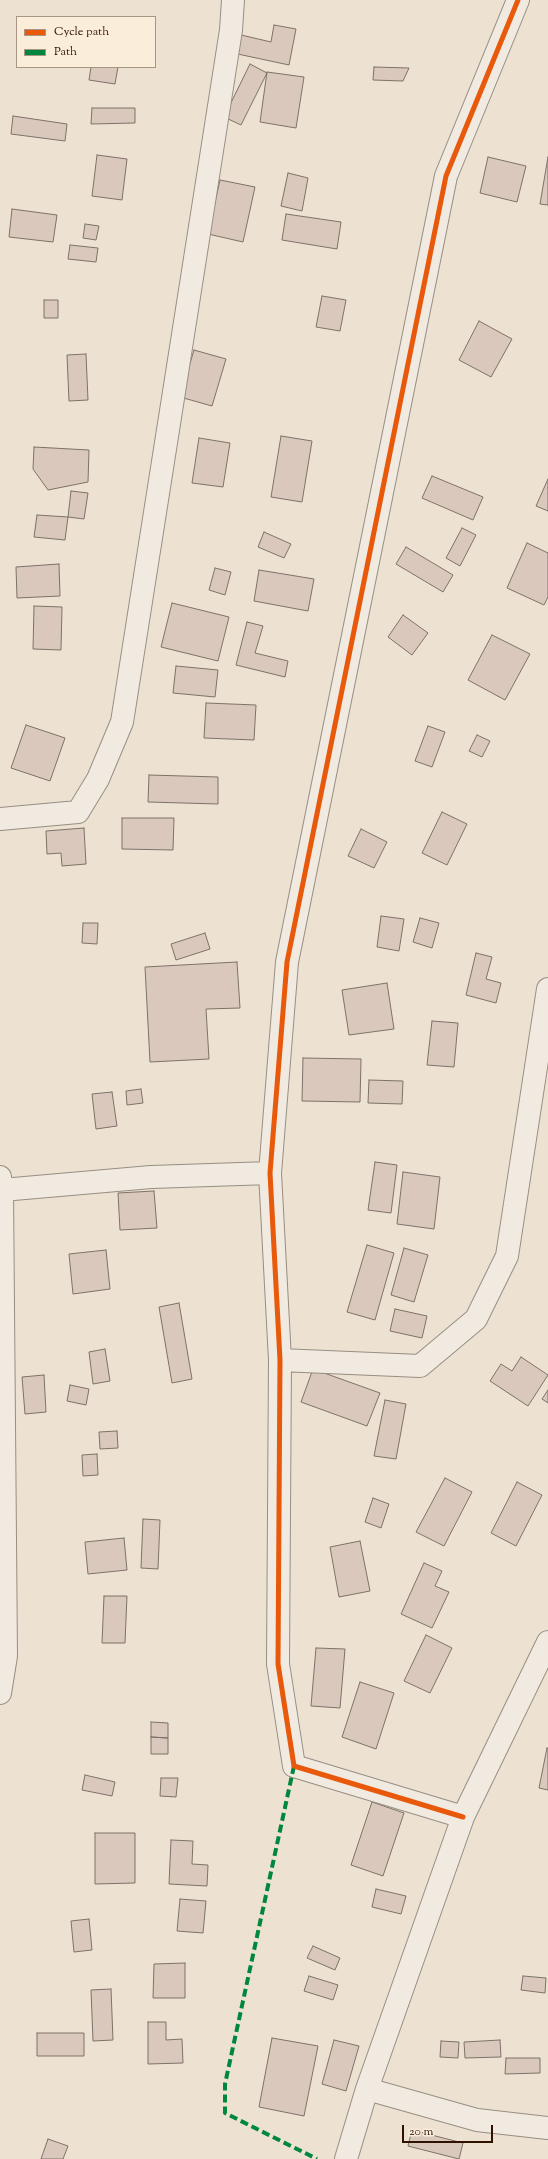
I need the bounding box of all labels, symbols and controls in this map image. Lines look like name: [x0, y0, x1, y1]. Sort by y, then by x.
legend: [16, 16, 156, 68]
text: Cycle path: [54, 23, 109, 41]
text: Path: [54, 43, 77, 61]
scale bar: [404, 2117, 495, 2143]
text: 20 m: [409, 2123, 433, 2141]

